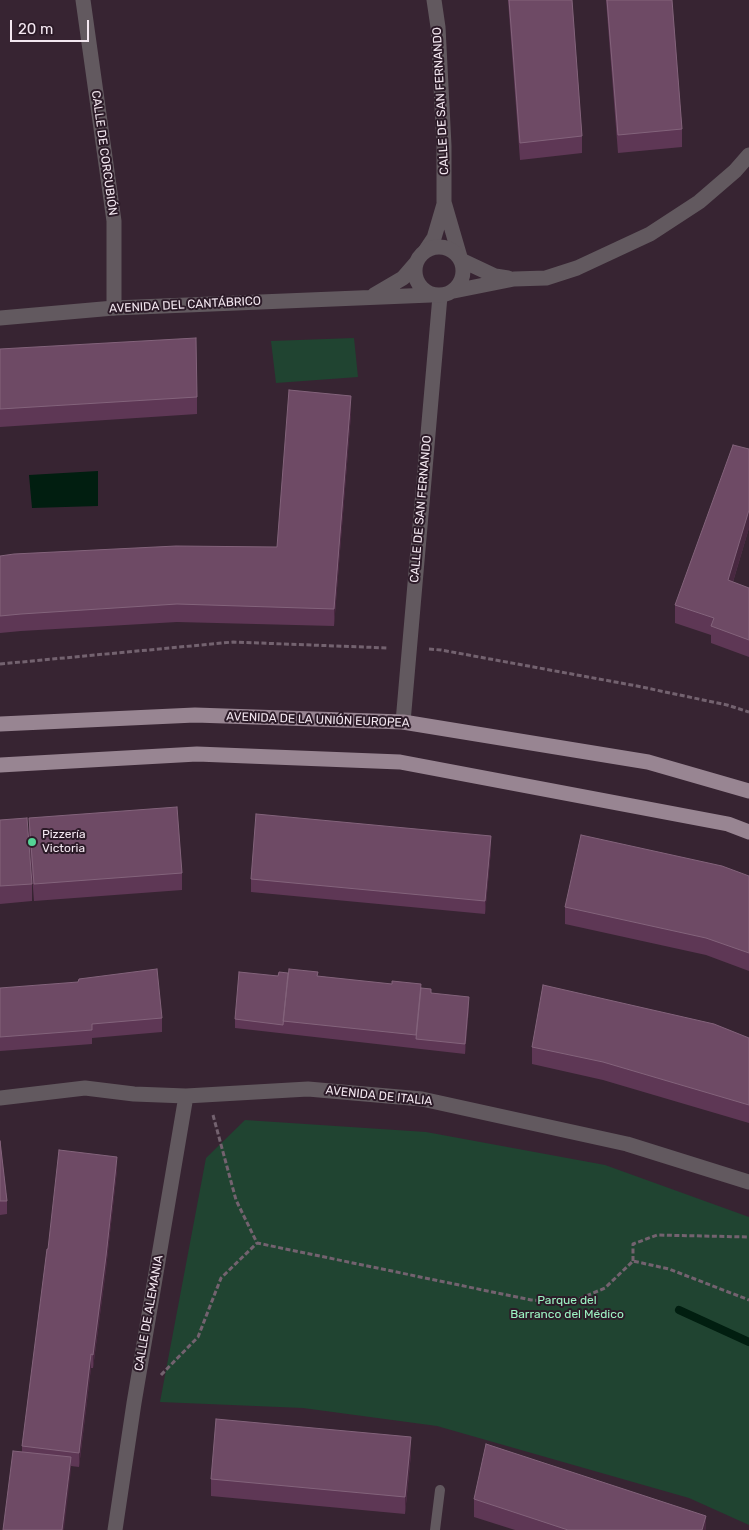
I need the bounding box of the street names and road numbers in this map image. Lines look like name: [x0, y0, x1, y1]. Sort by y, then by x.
street label: CALLE DE SAN FERNANDO: [430, 27, 452, 175]
street label: CALLE DE CORCUBIÓN: [88, 89, 120, 217]
street label: AVENIDA DEL CANTÁBRICO: [109, 294, 261, 316]
street label: CALLE DE SAN FERNANDO: [407, 435, 435, 583]
street label: AVENIDA DE LA UNIÓN EUROPEA: [226, 710, 410, 730]
street label: AVENIDA DE ITALIA: [325, 1083, 433, 1109]
street label: CALLE DE ALEMANIA: [132, 1254, 166, 1372]

